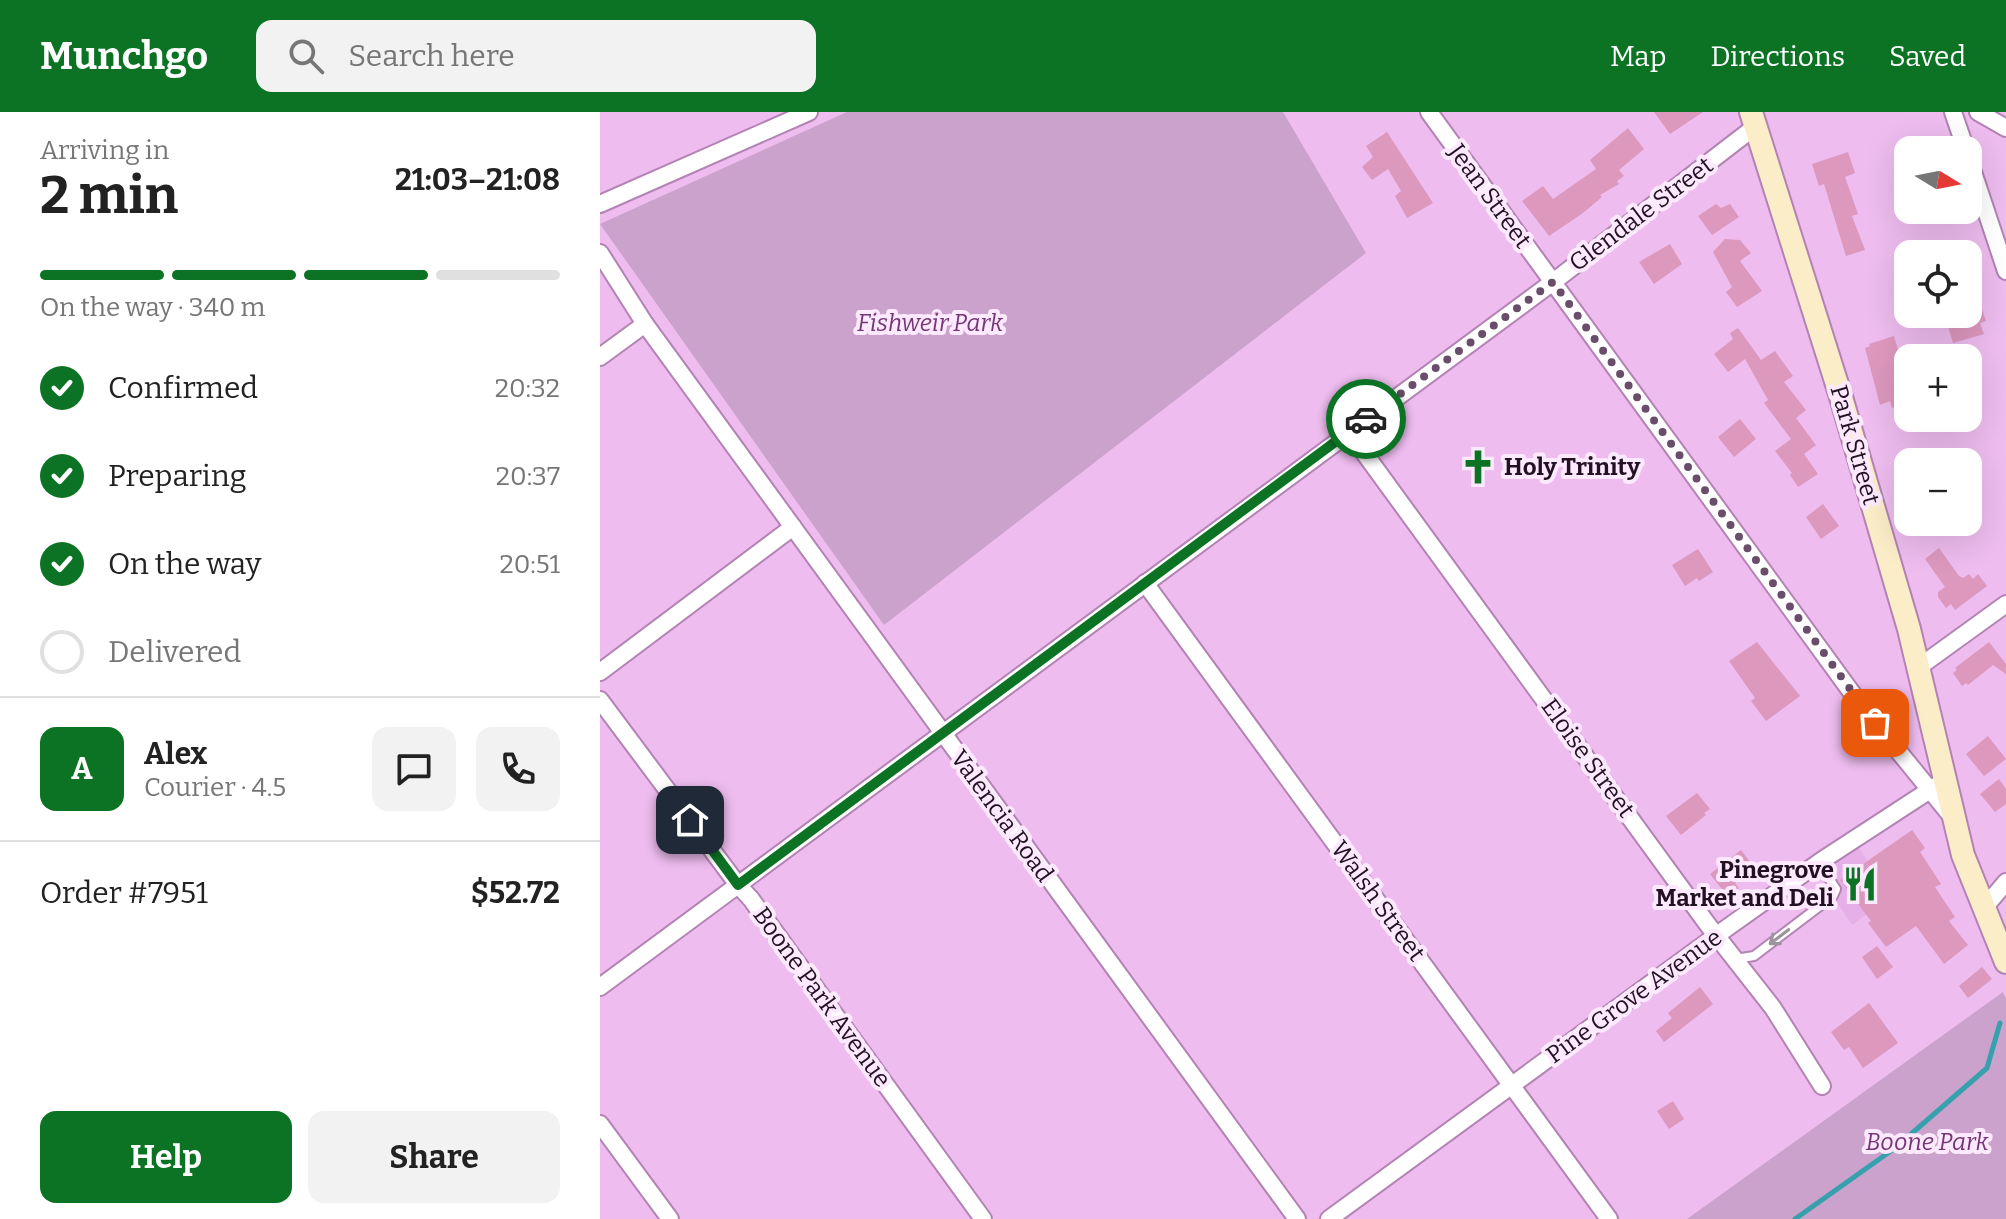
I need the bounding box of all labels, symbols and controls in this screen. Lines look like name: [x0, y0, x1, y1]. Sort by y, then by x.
search box: [256, 20, 816, 92]
text: Munchgo: [40, 33, 208, 79]
icon: search: [284, 34, 328, 78]
text: Search here: [348, 38, 515, 74]
text: Map: [1610, 40, 1666, 73]
text: Directions: [1710, 40, 1845, 73]
text: Saved: [1889, 40, 1966, 73]
text: Arriving in: [40, 135, 169, 166]
north arrow: [1894, 136, 1982, 224]
map controls: [1894, 136, 1982, 536]
street label: Jean Street: [1442, 138, 1537, 254]
street label: Glendale Street: [1564, 151, 1718, 277]
text: 21:03–21:08: [395, 162, 560, 198]
text: 2 min: [40, 164, 178, 227]
button: locate: [1894, 240, 1982, 328]
text: On the way · 340 m: [40, 292, 265, 323]
park label: Fishweir Park: [857, 309, 1004, 337]
button: +: [1894, 344, 1982, 432]
icon: check: [40, 366, 84, 410]
text: Confirmed: [108, 370, 258, 406]
text: 20:32: [495, 373, 560, 404]
courier: [1326, 379, 1406, 459]
street label: Park Street: [1825, 382, 1886, 508]
icon: car: [1344, 397, 1388, 441]
church icon: Holy Trinity: [1459, 448, 1497, 486]
button: −: [1894, 448, 1982, 536]
place label: Holy Trinity: [1504, 453, 1641, 481]
icon: check: [40, 454, 84, 498]
text: Preparing: [108, 458, 246, 494]
text: 20:37: [496, 461, 560, 492]
icon: check: [40, 542, 84, 586]
text: On the way: [108, 546, 261, 582]
text: 20:51: [500, 549, 560, 580]
text: Delivered: [108, 634, 241, 670]
pin: [1841, 689, 1909, 757]
street label: Eloise Street: [1536, 693, 1641, 823]
icon: bag: [1853, 701, 1897, 745]
button: chat: [372, 727, 456, 811]
button: phone: [476, 727, 560, 811]
text: Alex: [144, 736, 207, 772]
street label: Valencia Road: [945, 745, 1059, 887]
text: A: [71, 751, 93, 787]
text: Courier · 4.5: [144, 772, 286, 803]
pin: [656, 786, 724, 854]
icon: home: [668, 798, 712, 842]
street label: Walsh Street: [1325, 836, 1431, 967]
place label: Pinegrove Market and Deli: [1656, 856, 1834, 912]
restaurant icon: Pinegrove Market and Deli: [1841, 865, 1879, 903]
text: Order #7951: [40, 875, 208, 911]
text: $52.72: [471, 875, 560, 911]
street label: Boone Park Avenue: [747, 902, 897, 1092]
street label: Pine Grove Avenue: [1541, 923, 1727, 1069]
one-way arrow: [1769, 928, 1791, 945]
button: Help: [40, 1111, 292, 1203]
button: Share: [308, 1111, 560, 1203]
park label: Boone Park: [1865, 1128, 1990, 1156]

